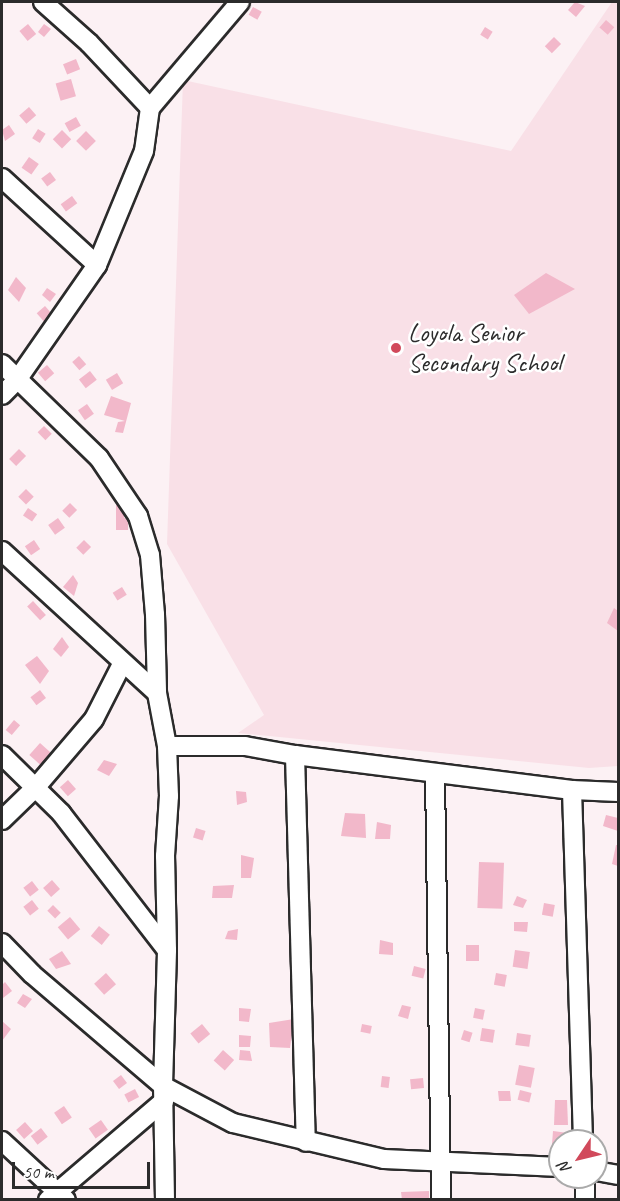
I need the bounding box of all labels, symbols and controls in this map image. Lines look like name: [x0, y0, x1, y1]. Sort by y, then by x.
place label: Loyola Senior Secondary School: [408, 317, 560, 378]
marker: Loyola Senior Secondary School: [389, 341, 403, 355]
north arrow: [548, 1129, 608, 1189]
scale bar: [15, 1150, 153, 1188]
text: N: [554, 1158, 576, 1178]
text: 50 m: [23, 1161, 54, 1183]

